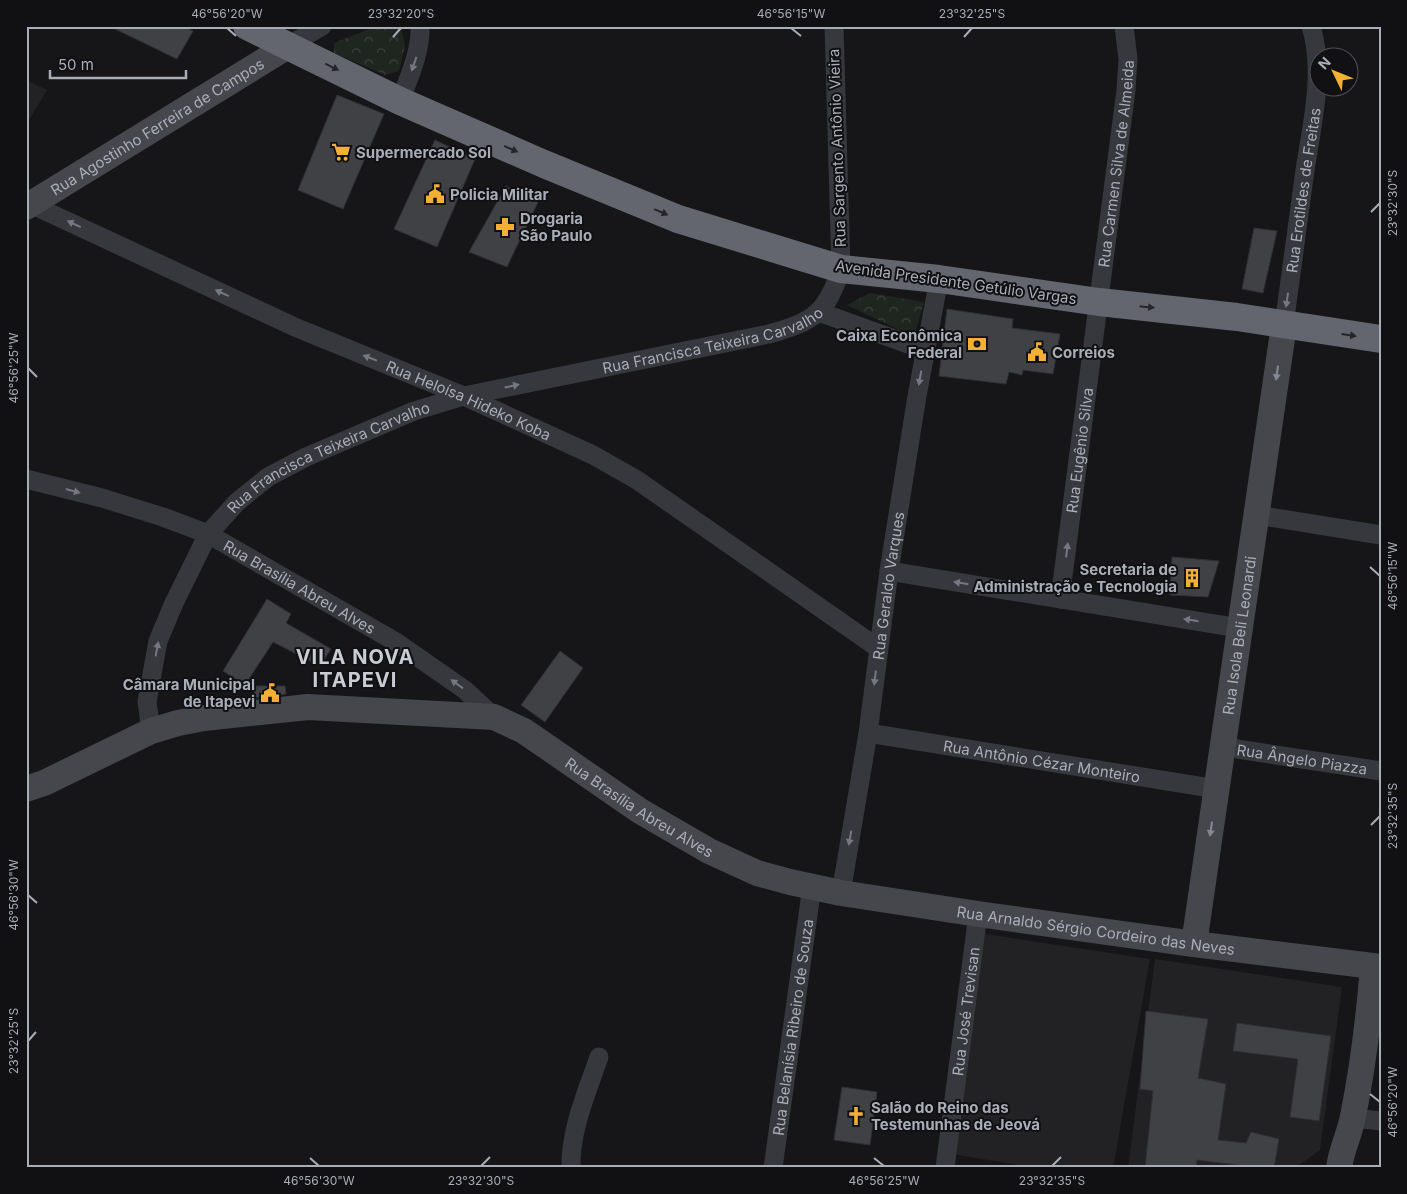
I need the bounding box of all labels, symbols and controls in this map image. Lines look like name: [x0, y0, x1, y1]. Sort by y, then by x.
text: 46°56'20"W: [191, 6, 263, 21]
text: 23°32'20"S: [368, 6, 435, 21]
text: 46°56'15"W: [757, 6, 825, 21]
text: 23°32'25"S: [939, 6, 1005, 21]
scale bar: [50, 48, 186, 80]
street label: Rua Sargento Antônio Vieira: [824, 48, 850, 248]
north arrow: [1310, 48, 1360, 98]
text: N: [1314, 53, 1334, 72]
street label: Rua Agostinho Ferreira de Campos: [47, 54, 267, 199]
text: 50 m: [58, 55, 94, 74]
one-way arrow: [409, 57, 417, 72]
street label: Rua Carmen Silva de Almeida: [1094, 59, 1137, 268]
one-way arrow: [324, 63, 339, 71]
street label: Rua Erotildes de Freitas: [1282, 107, 1324, 274]
supermarket icon: Supermercado Sol: [330, 141, 352, 163]
place label: Supermercado Sol: [356, 143, 491, 162]
one-way arrow: [504, 146, 518, 154]
text: 23°32'30"S: [1385, 169, 1400, 236]
public building icon: Policia Militar: [424, 183, 446, 205]
place label: Policia Militar: [450, 185, 549, 204]
one-way arrow: [654, 208, 668, 216]
place label: Drogaria São Paulo: [520, 209, 592, 245]
pharmacy icon: Drogaria São Paulo: [494, 216, 516, 238]
one-way arrow: [67, 220, 81, 228]
street label: Avenida Presidente Getúlio Vargas: [834, 256, 1078, 308]
one-way arrow: [215, 288, 229, 296]
one-way arrow: [1283, 292, 1291, 308]
street label: Rua Francisca Teixeira Carvalho: [601, 303, 827, 377]
one-way arrow: [1139, 303, 1155, 311]
place label: Caixa Econômica Federal: [836, 326, 962, 362]
one-way arrow: [1342, 331, 1358, 339]
text: 46°56'25"W: [6, 332, 21, 404]
bank icon: Caixa Econômica Federal: [966, 333, 988, 355]
public building icon: Correios: [1026, 341, 1048, 363]
place label: Correios: [1052, 343, 1115, 362]
one-way arrow: [363, 354, 378, 361]
street label: Rua Heloísa Hideko Koba: [383, 356, 554, 444]
one-way arrow: [1273, 366, 1281, 382]
one-way arrow: [915, 371, 923, 387]
one-way arrow: [504, 382, 520, 390]
street label: Rua Eugênio Silva: [1062, 386, 1097, 514]
street label: Rua Francisca Teixeira Carvalho: [222, 397, 432, 517]
one-way arrow: [66, 487, 81, 495]
street label: Rua Geraldo Varques: [868, 510, 908, 661]
street label: Rua Brasília Abreu Alves: [220, 535, 379, 638]
one-way arrow: [1063, 542, 1071, 558]
text: 46°56'15"W: [1385, 542, 1400, 610]
street label: Rua Isola Beli Leonardi: [1218, 555, 1260, 716]
place label: Secretaria de Administração e Tecnologia: [973, 560, 1177, 596]
building icon: Secretaria de Administração e Tecnologia: [1181, 567, 1203, 589]
one-way arrow: [953, 578, 969, 586]
one-way arrow: [1182, 615, 1198, 623]
one-way arrow: [153, 641, 161, 657]
district label: VILA NOVA ITAPEVI: [296, 645, 414, 692]
one-way arrow: [870, 670, 878, 686]
place label: Câmara Municipal de Itapevi: [123, 675, 255, 711]
one-way arrow: [451, 679, 464, 690]
public building icon: Câmara Municipal de Itapevi: [259, 682, 281, 704]
street label: Rua Antônio Cézar Monteiro: [942, 736, 1142, 786]
street label: Rua Ângelo Piazza: [1235, 740, 1369, 778]
street label: Rua Brasília Abreu Alves: [562, 753, 717, 861]
text: 23°32'35"S: [1385, 783, 1400, 849]
one-way arrow: [1207, 821, 1215, 837]
one-way arrow: [845, 830, 853, 846]
text: 46°56'30"W: [6, 859, 21, 931]
street label: Rua Arnaldo Sérgio Cordeiro das Neves: [956, 901, 1236, 958]
street label: Rua Belanísia Ribeiro de Souza: [768, 918, 817, 1137]
street label: Rua José Trevisan: [948, 946, 983, 1077]
text: 23°32'25"S: [6, 1008, 21, 1074]
text: 46°56'20"W: [1385, 1066, 1400, 1138]
place label: Salão do Reino das Testemunhas de Jeová: [871, 1098, 1040, 1134]
church icon: Salão do Reino das Testemunhas de Jeová: [845, 1105, 867, 1127]
text: 46°56'30"W: [283, 1173, 355, 1188]
text: 23°32'30"S: [448, 1173, 515, 1188]
text: 46°56'25"W: [848, 1173, 920, 1188]
text: 23°32'35"S: [1019, 1173, 1085, 1188]

